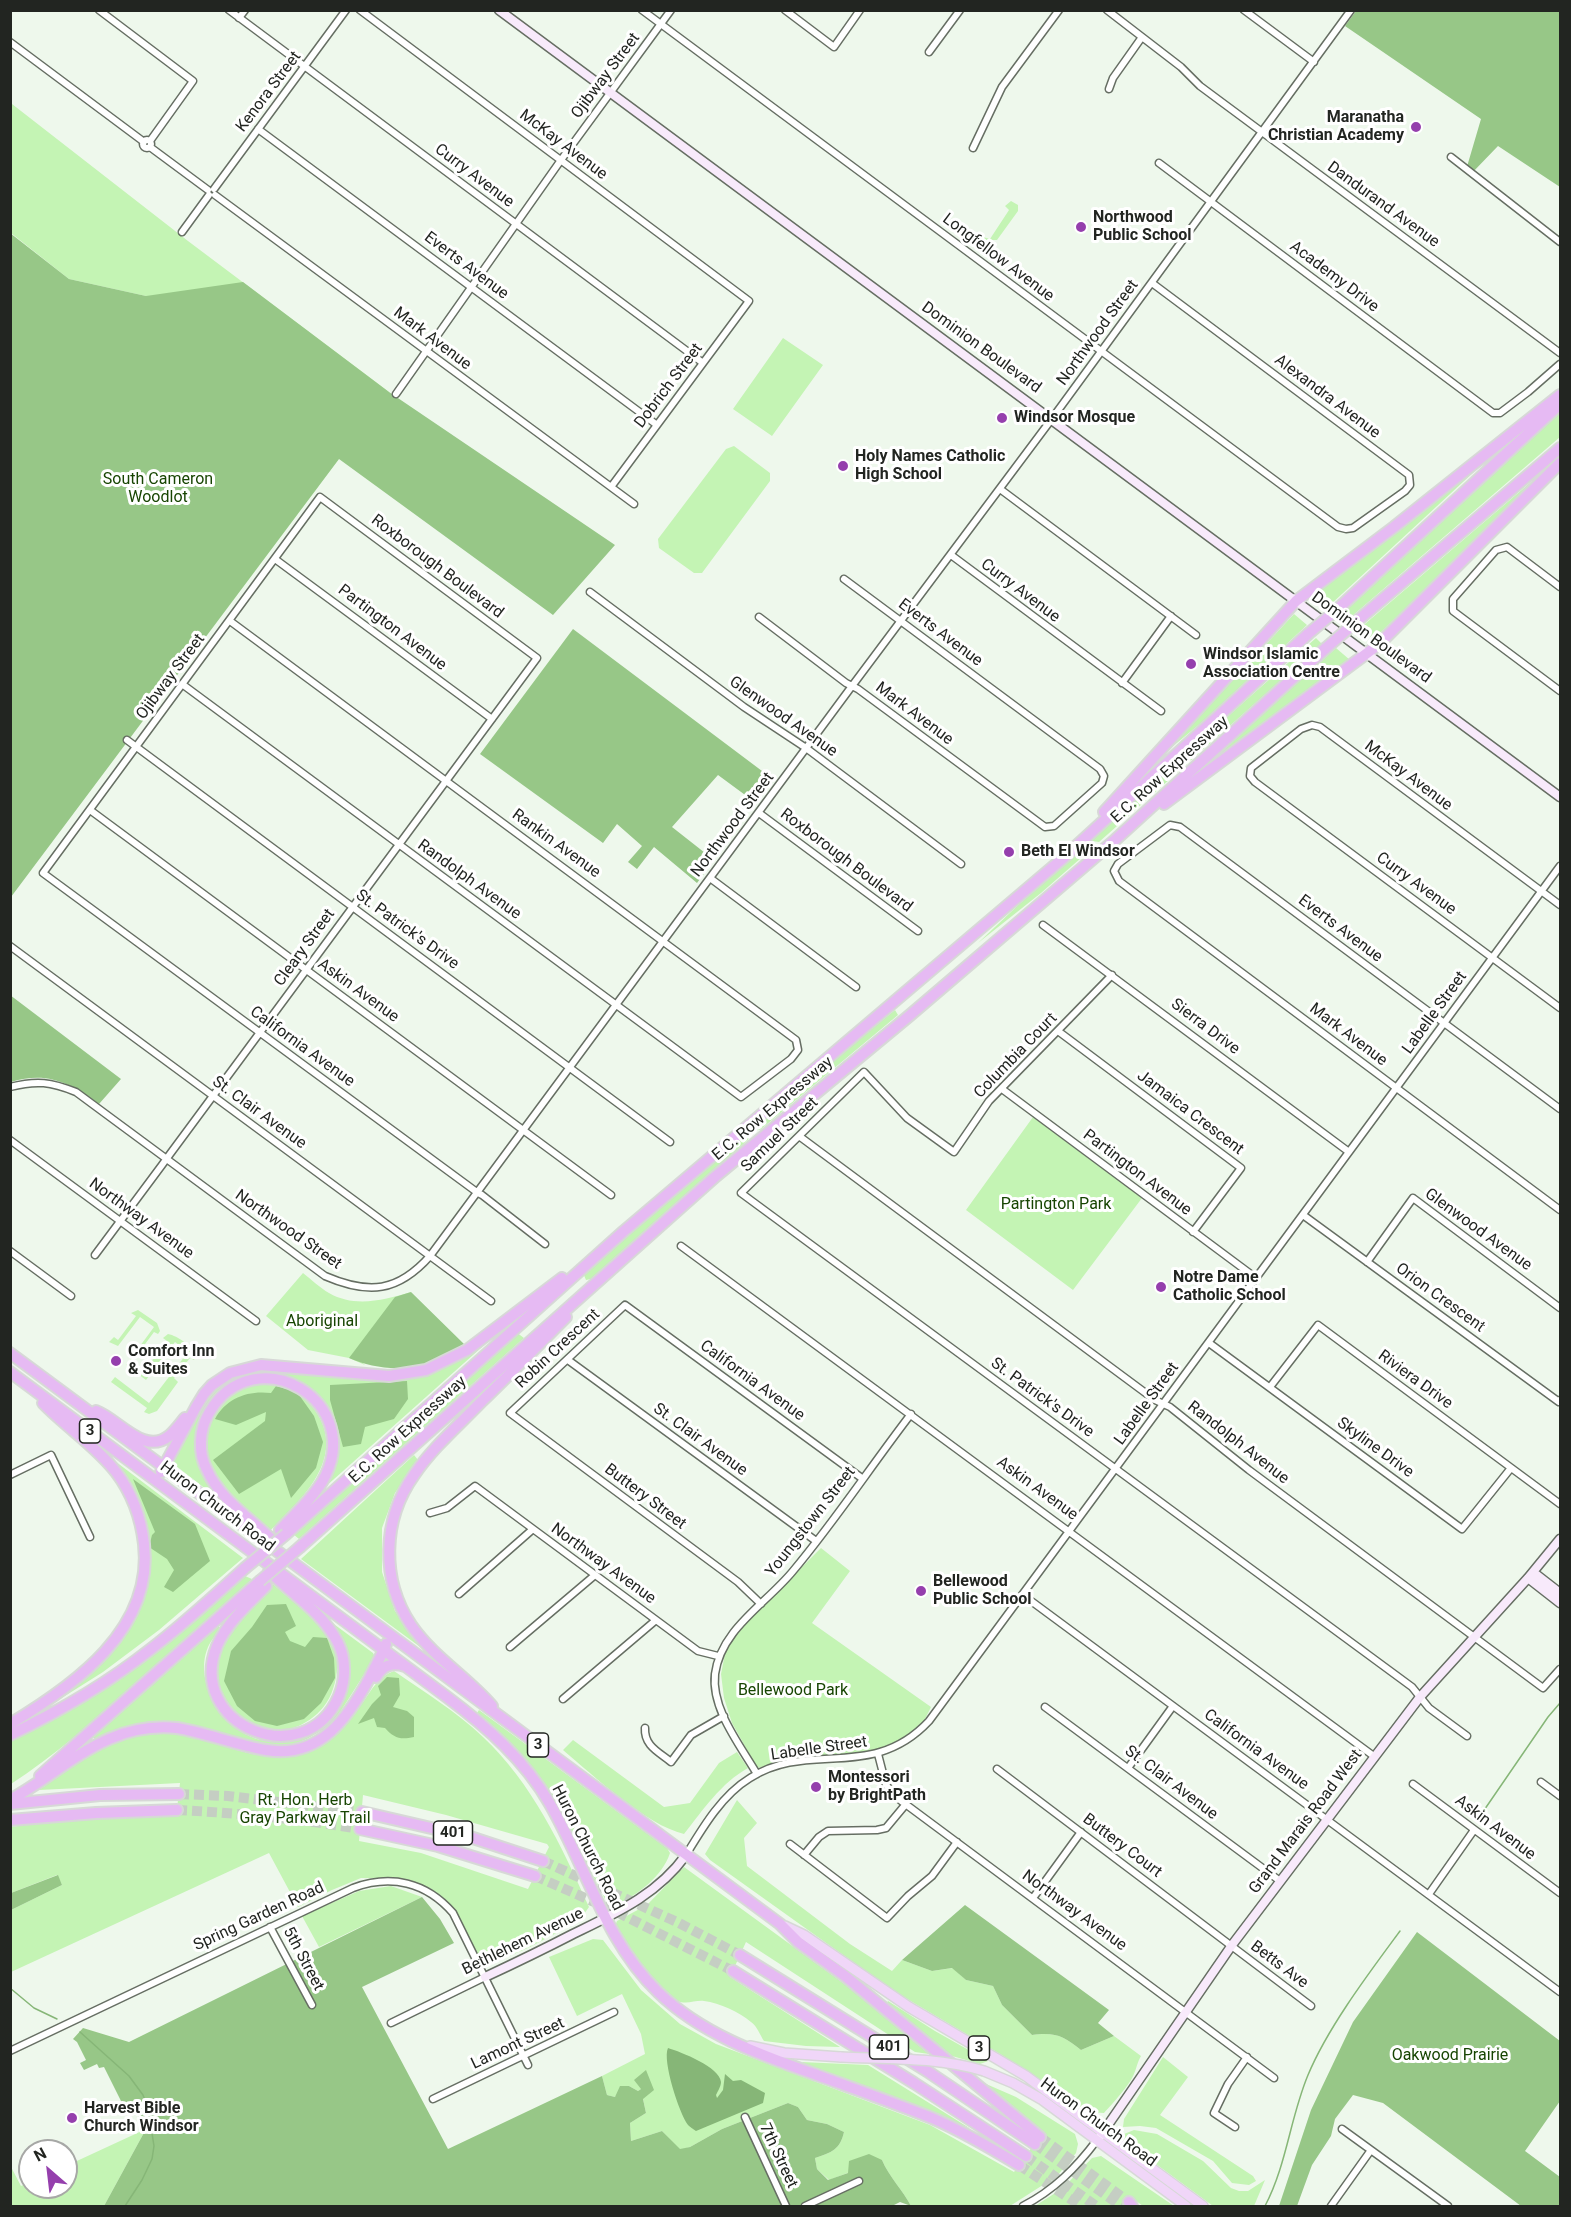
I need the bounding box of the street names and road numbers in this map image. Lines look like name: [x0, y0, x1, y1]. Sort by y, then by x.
street label: Ojibway Street: [568, 29, 644, 123]
street label: Kenora Street: [232, 48, 306, 136]
street label: McKay Avenue: [515, 106, 611, 184]
street label: Curry Avenue: [431, 140, 517, 212]
street label: Dandurand Avenue: [1323, 158, 1443, 252]
street label: Longfellow Avenue: [938, 210, 1058, 306]
street label: Everts Avenue: [420, 228, 512, 304]
street label: Academy Drive: [1286, 237, 1382, 317]
street label: Northwood Street: [1053, 276, 1143, 390]
street label: Dominion Boulevard: [918, 298, 1044, 398]
street label: Mark Avenue: [389, 304, 475, 374]
street label: Dobrich Street: [631, 340, 707, 432]
street label: Alexandra Avenue: [1270, 351, 1384, 443]
street label: Roxborough Boulevard: [367, 511, 507, 623]
street label: Curry Avenue: [977, 555, 1063, 627]
street label: Partington Avenue: [334, 581, 450, 675]
street label: Dominion Boulevard: [1308, 588, 1434, 688]
street label: Everts Avenue: [894, 595, 986, 671]
street label: Ojibway Street: [133, 630, 209, 724]
street label: Glenwood Avenue: [725, 673, 841, 761]
street label: Mark Avenue: [871, 679, 957, 749]
street label: E.C. Row Expressway: [1107, 712, 1233, 828]
street label: McKay Avenue: [1360, 737, 1456, 815]
street label: Northwood Street: [687, 769, 779, 881]
street label: Roxborough Boulevard: [776, 805, 916, 917]
street label: Rankin Avenue: [508, 806, 604, 882]
street label: Randolph Avenue: [413, 836, 525, 924]
street label: Curry Avenue: [1372, 849, 1460, 919]
street label: St. Patrick's Drive: [352, 886, 462, 974]
street label: Everts Avenue: [1294, 891, 1386, 967]
street label: Cleary Street: [271, 906, 339, 990]
street label: Askin Avenue: [314, 955, 402, 1027]
street label: Labelle Street: [1399, 968, 1471, 1058]
street label: Sierra Drive: [1167, 995, 1243, 1059]
street label: Mark Avenue: [1305, 1000, 1391, 1070]
street label: California Avenue: [246, 1003, 358, 1091]
street label: Columbia Court: [970, 1009, 1062, 1103]
street label: E.C. Row Expressway: [709, 1053, 837, 1165]
street label: Jamaica Crescent: [1133, 1067, 1247, 1159]
street label: St. Clair Avenue: [208, 1072, 310, 1154]
street label: Samuel Street: [738, 1093, 822, 1177]
street label: Partington Avenue: [1079, 1126, 1195, 1220]
street label: Northway Avenue: [85, 1175, 197, 1263]
street label: Glenwood Avenue: [1421, 1185, 1535, 1275]
street label: Northwood Street: [231, 1186, 345, 1274]
street label: Orion Crescent: [1392, 1259, 1488, 1337]
street label: Robin Crescent: [512, 1305, 604, 1393]
street label: California Avenue: [696, 1337, 808, 1425]
street label: Riviera Drive: [1374, 1346, 1456, 1414]
street label: St. Patrick's Drive: [987, 1354, 1097, 1442]
street label: Labelle Street: [1111, 1359, 1183, 1449]
street label: E.C. Row Expressway: [345, 1372, 471, 1488]
street label: Randolph Avenue: [1183, 1397, 1293, 1489]
street label: St. Clair Avenue: [649, 1399, 751, 1481]
street label: Skyline Drive: [1333, 1414, 1417, 1482]
road number: 3: [80, 1419, 100, 1443]
street label: Askin Avenue: [993, 1453, 1081, 1525]
street label: Huron Church Road: [156, 1458, 278, 1556]
street label: Buttery Street: [600, 1460, 690, 1534]
street label: Youngstown Street: [762, 1463, 860, 1581]
street label: Northway Avenue: [547, 1520, 659, 1608]
street label: California Avenue: [1200, 1706, 1312, 1794]
road number: 3: [528, 1733, 548, 1757]
street label: Labelle Street: [770, 1733, 868, 1765]
street label: St. Clair Avenue: [1121, 1742, 1221, 1824]
street label: Grand Marais Road West: [1245, 1746, 1367, 1898]
street label: Huron Church Road: [547, 1782, 627, 1914]
street label: Askin Avenue: [1451, 1792, 1539, 1864]
street label: Buttery Court: [1079, 1810, 1165, 1882]
road number: 401: [434, 1821, 472, 1845]
street label: Northway Avenue: [1018, 1867, 1130, 1955]
street label: Spring Garden Road: [191, 1878, 327, 1956]
street label: Bethlehem Avenue: [459, 1904, 587, 1980]
street label: 5th Street: [278, 1924, 328, 1994]
street label: Betts Ave: [1246, 1937, 1312, 1993]
street label: Lamont Street: [468, 2014, 568, 2074]
road number: 401: [870, 2035, 908, 2059]
road number: 3: [968, 2036, 990, 2060]
street label: Huron Church Road: [1036, 2074, 1160, 2172]
street label: 7th Street: [755, 2121, 801, 2191]

